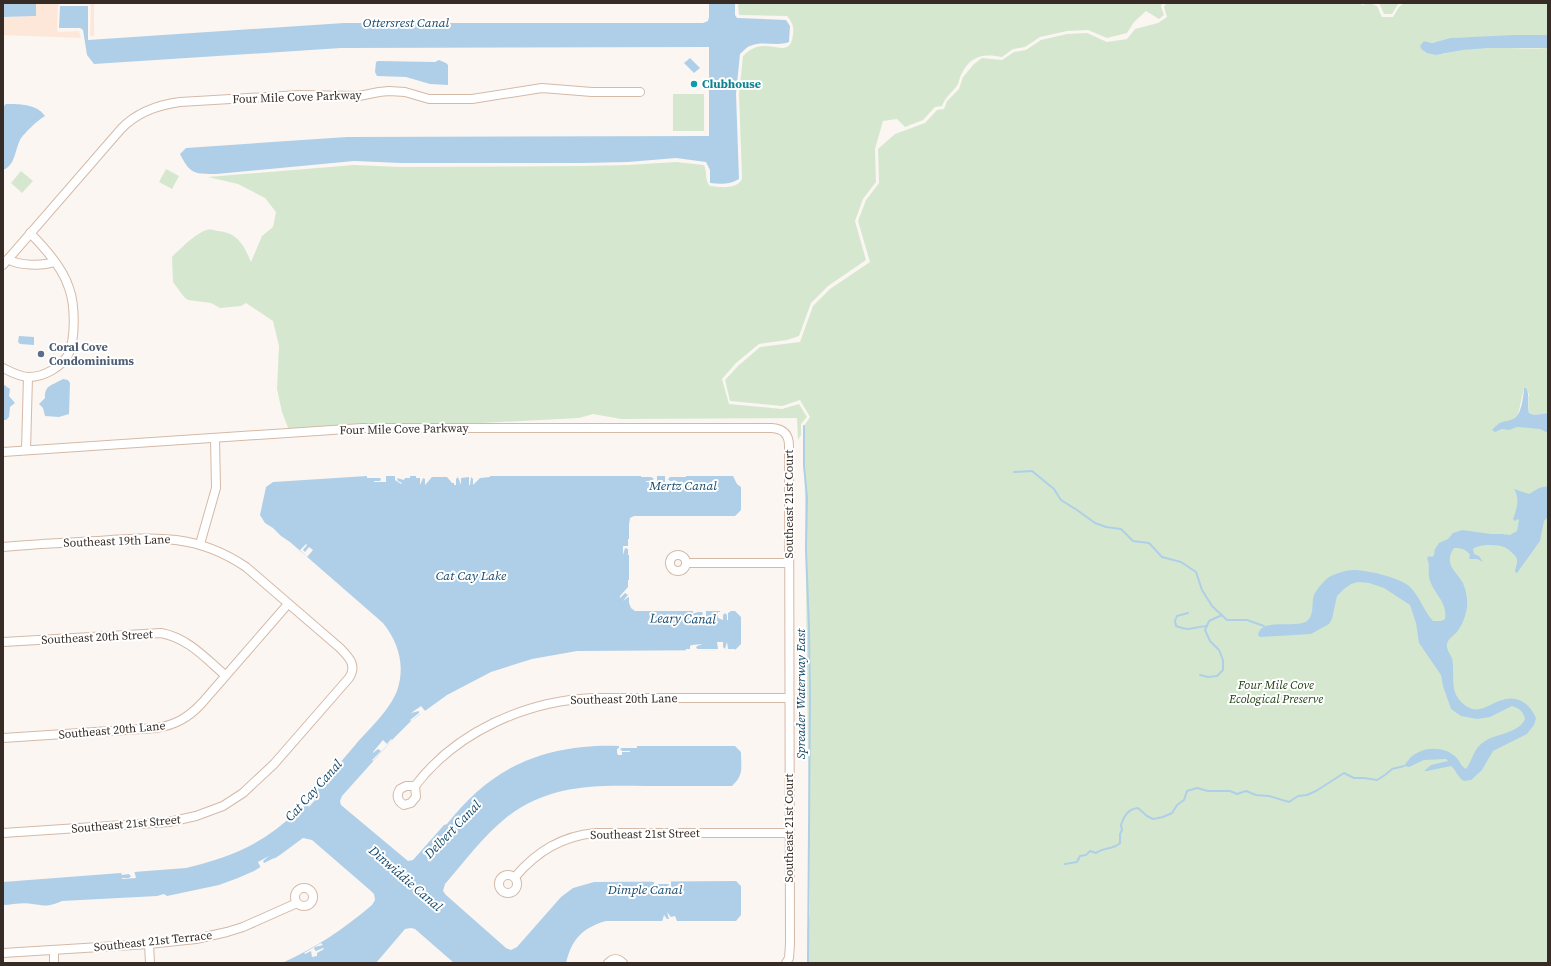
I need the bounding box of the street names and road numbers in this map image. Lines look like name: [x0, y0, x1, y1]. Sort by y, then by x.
street label: Four Mile Cove Parkway: [232, 87, 363, 107]
street label: Four Mile Cove Parkway: [339, 420, 470, 438]
street label: Southeast 21st Court: [781, 449, 797, 558]
street label: Southeast 19th Lane: [63, 531, 171, 551]
street label: Southeast 20th Street: [41, 626, 153, 648]
street label: Southeast 20th Lane: [570, 690, 678, 708]
street label: Southeast 20th Lane: [58, 717, 166, 743]
street label: Southeast 21st Court: [781, 773, 797, 882]
street label: Southeast 21st Street: [71, 811, 181, 837]
street label: Southeast 21st Street: [590, 825, 700, 843]
street label: Southeast 21st Terrace: [93, 927, 213, 955]

